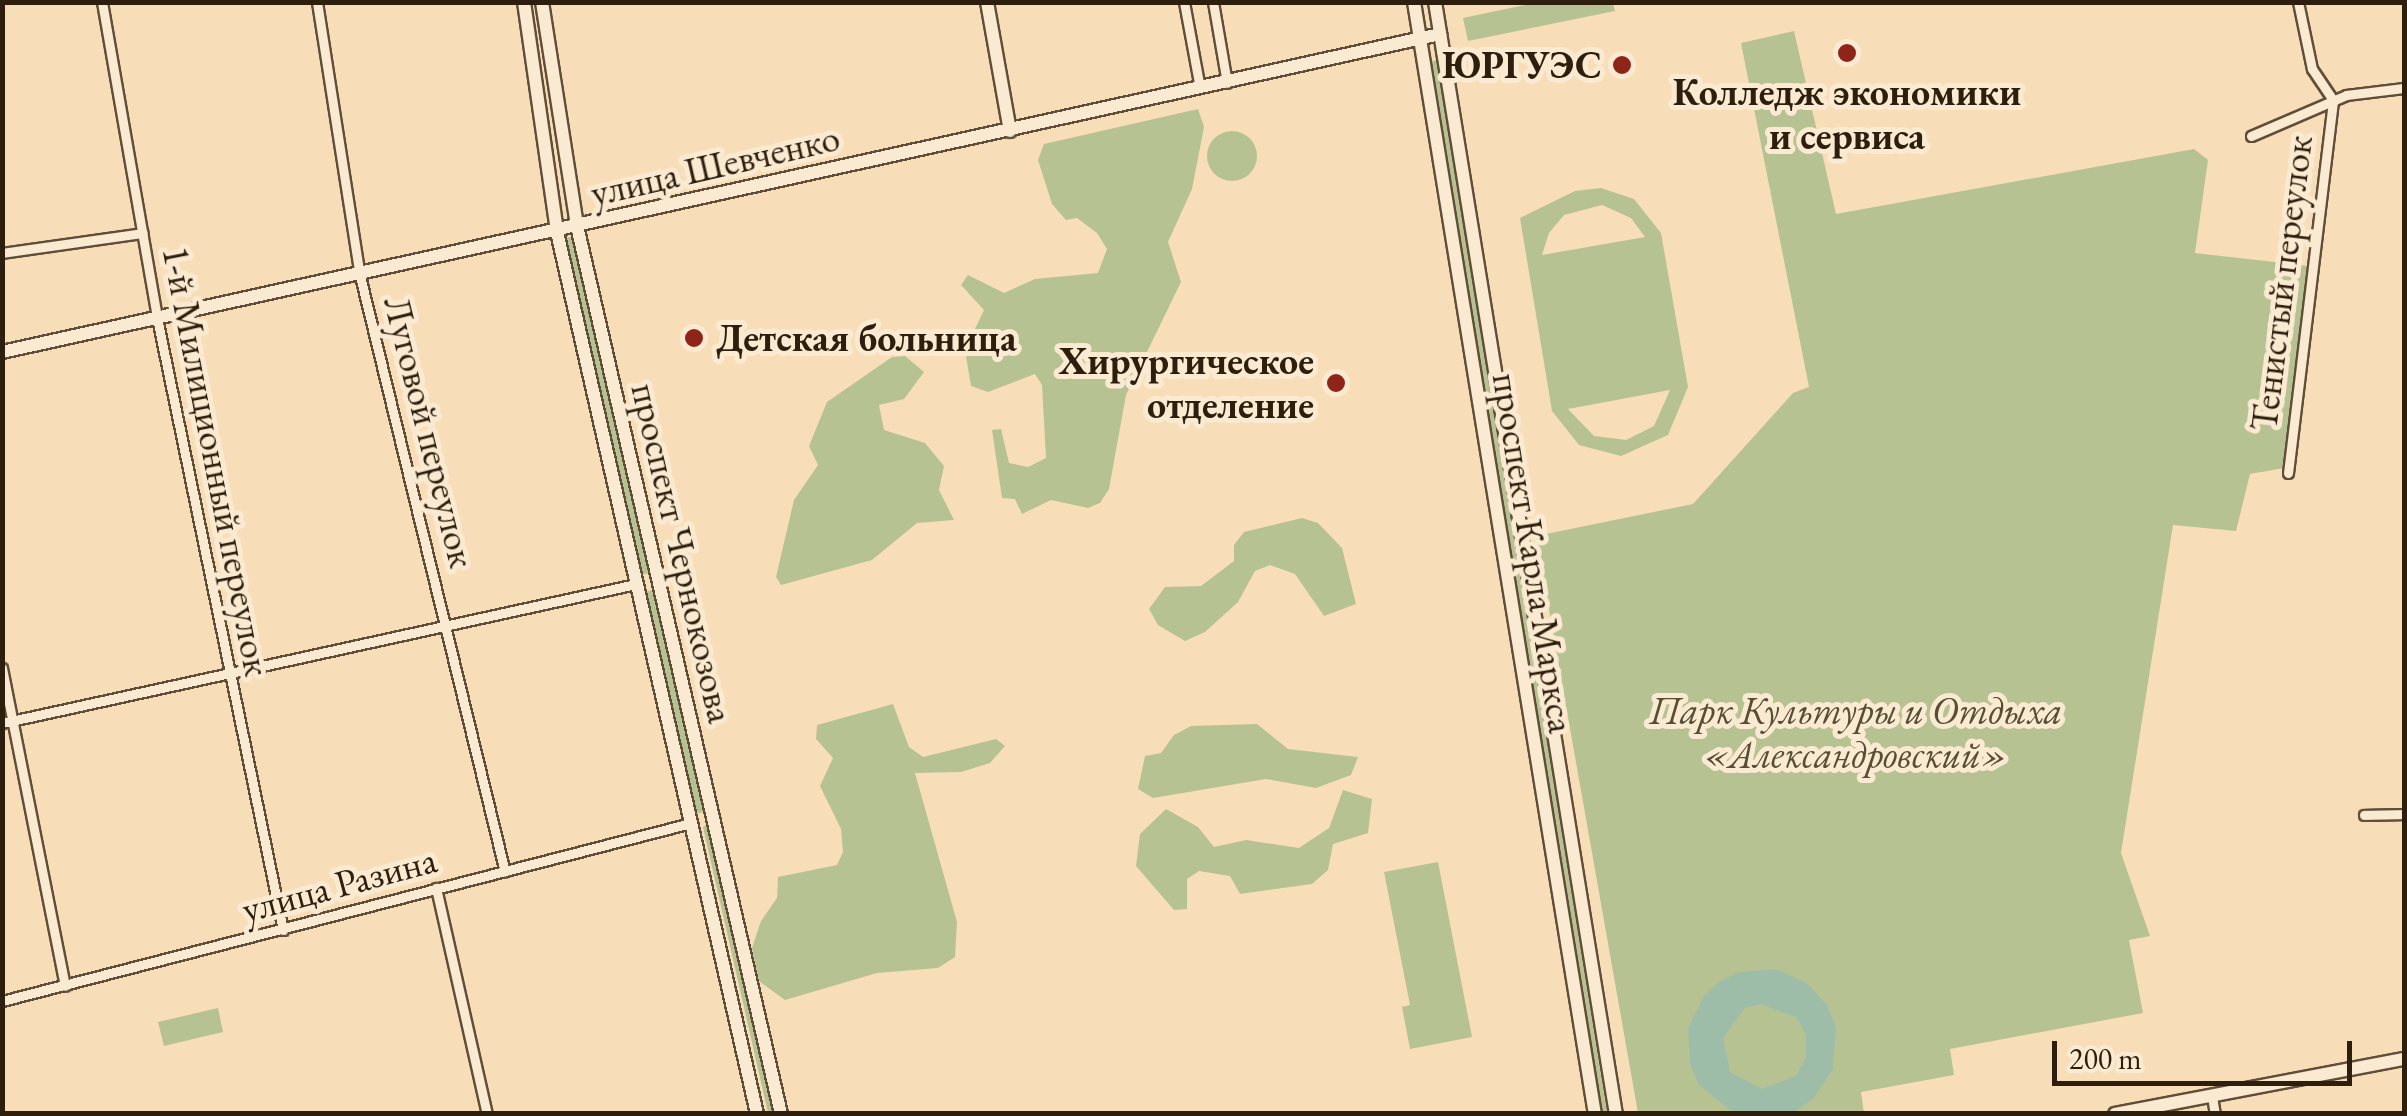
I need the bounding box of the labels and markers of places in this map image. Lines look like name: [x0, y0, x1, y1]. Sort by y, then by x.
place label: ЮРГУЭС: [1442, 42, 1602, 88]
marker: Колледж экономики и сервиса: [1836, 42, 1858, 64]
marker: ЮРГУЭС: [1611, 54, 1633, 76]
place label: Колледж экономики и сервиса: [1673, 69, 2021, 158]
place label: Детская больница: [716, 315, 1017, 361]
marker: Детская больница: [681, 325, 707, 351]
place label: Хирургическое отделение: [1059, 338, 1314, 428]
marker: Хирургическое отделение: [1323, 370, 1349, 396]

